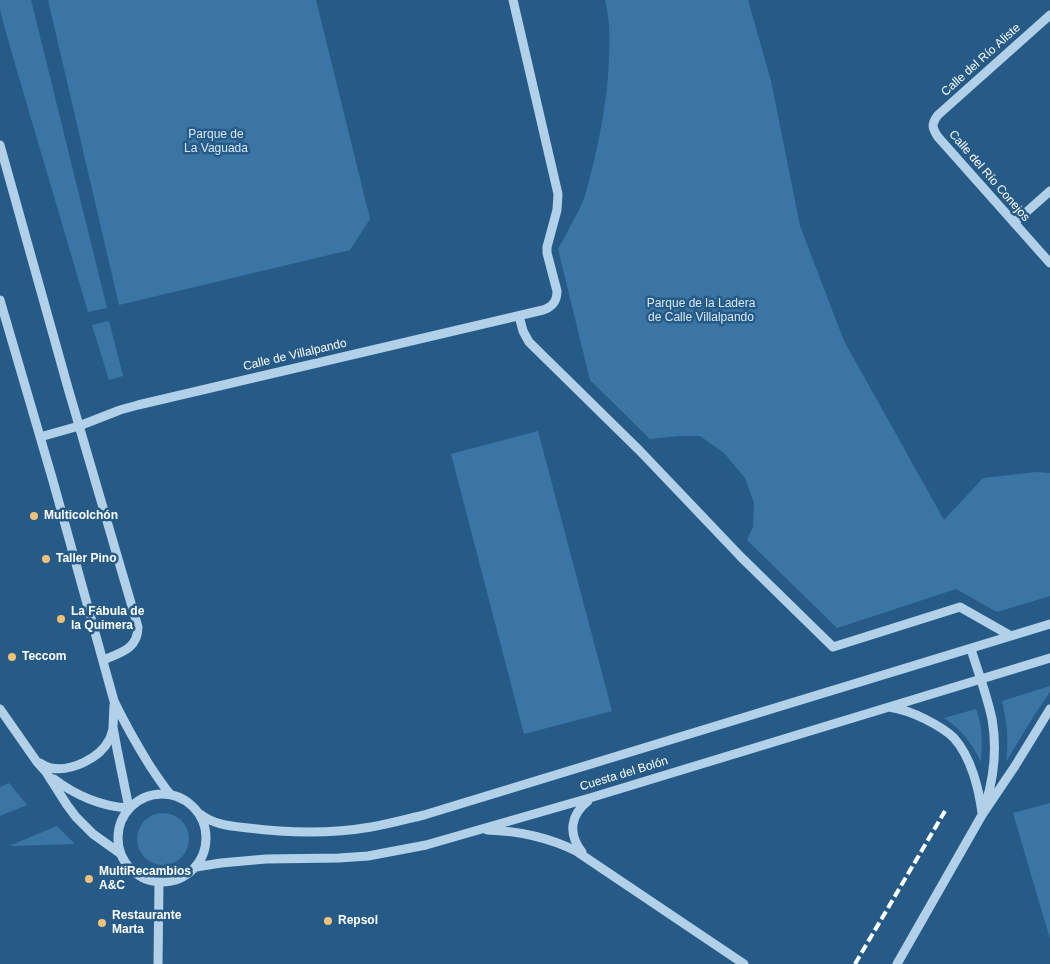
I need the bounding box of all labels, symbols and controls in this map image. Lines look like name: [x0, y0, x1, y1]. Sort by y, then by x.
street label: Calle del Río Aliste: [939, 21, 1023, 99]
street label: Calle del Río Conejos: [945, 127, 1033, 225]
park label: Parque de La Vaguada: [184, 128, 248, 156]
park label: Parque de la Ladera de Calle Villalpando: [647, 297, 755, 325]
street label: Calle de Villalpando: [242, 336, 348, 374]
place label: Multicolchón: [44, 509, 118, 523]
marker: Multicolchón: [28, 510, 40, 522]
place label: Taller Pino: [56, 552, 116, 566]
marker: Taller Pino: [40, 553, 52, 565]
place label: La Fábula de la Quimera: [71, 605, 144, 633]
marker: La Fábula de la Quimera: [55, 613, 67, 625]
place label: Teccom: [22, 650, 66, 664]
marker: Teccom: [6, 651, 18, 663]
street label: Cuesta del Bolón: [578, 754, 670, 794]
place label: MultiRecambios A&C: [99, 865, 191, 893]
marker: MultiRecambios A&C: [83, 873, 95, 885]
place label: Restaurante Marta: [112, 909, 181, 937]
place label: Repsol: [338, 914, 378, 928]
marker: Repsol: [322, 915, 334, 927]
marker: Restaurante Marta: [96, 917, 108, 929]

